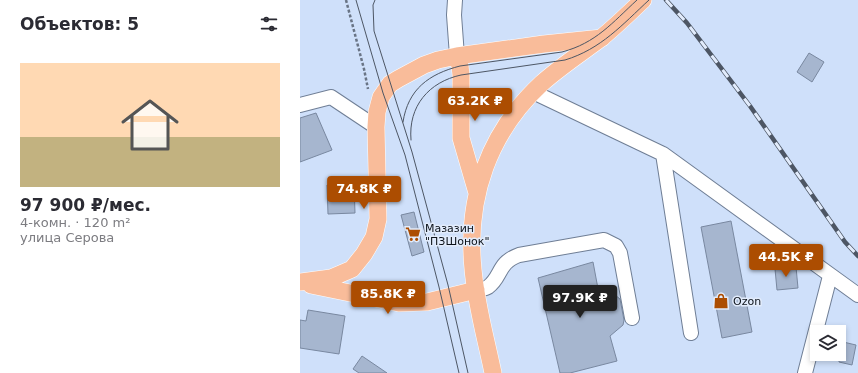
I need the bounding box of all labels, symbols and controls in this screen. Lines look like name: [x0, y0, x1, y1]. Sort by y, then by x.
icon: filters: [258, 13, 280, 35]
text: Объектов: 5: [20, 14, 139, 34]
pin: 63.2K ₽: [438, 88, 512, 122]
icon: home: [114, 89, 186, 161]
text: 63.2K ₽: [447, 93, 503, 108]
pin: 74.8K ₽: [327, 176, 401, 210]
text: 74.8K ₽: [336, 181, 392, 196]
text: 97 900 ₽/мес.: [20, 195, 151, 215]
text: 4-комн. · 120 m²: [20, 215, 130, 230]
place label: Мазазин "ПЗШонок": [425, 222, 490, 248]
supermarket icon: Мазазин "ПЗШонок": [404, 225, 422, 243]
text: улица Серова: [20, 230, 114, 245]
pin: 44.5K ₽: [749, 244, 823, 278]
text: 44.5K ₽: [758, 249, 814, 264]
pin: 85.8K ₽: [351, 281, 425, 315]
pin: 97.9K ₽: [543, 285, 617, 319]
text: 85.8K ₽: [360, 286, 416, 301]
text: 97.9K ₽: [552, 290, 608, 305]
shop icon: Ozon: [712, 292, 730, 310]
place label: Ozon: [733, 295, 761, 308]
map controls: [810, 325, 846, 361]
button: layers: [810, 325, 846, 361]

